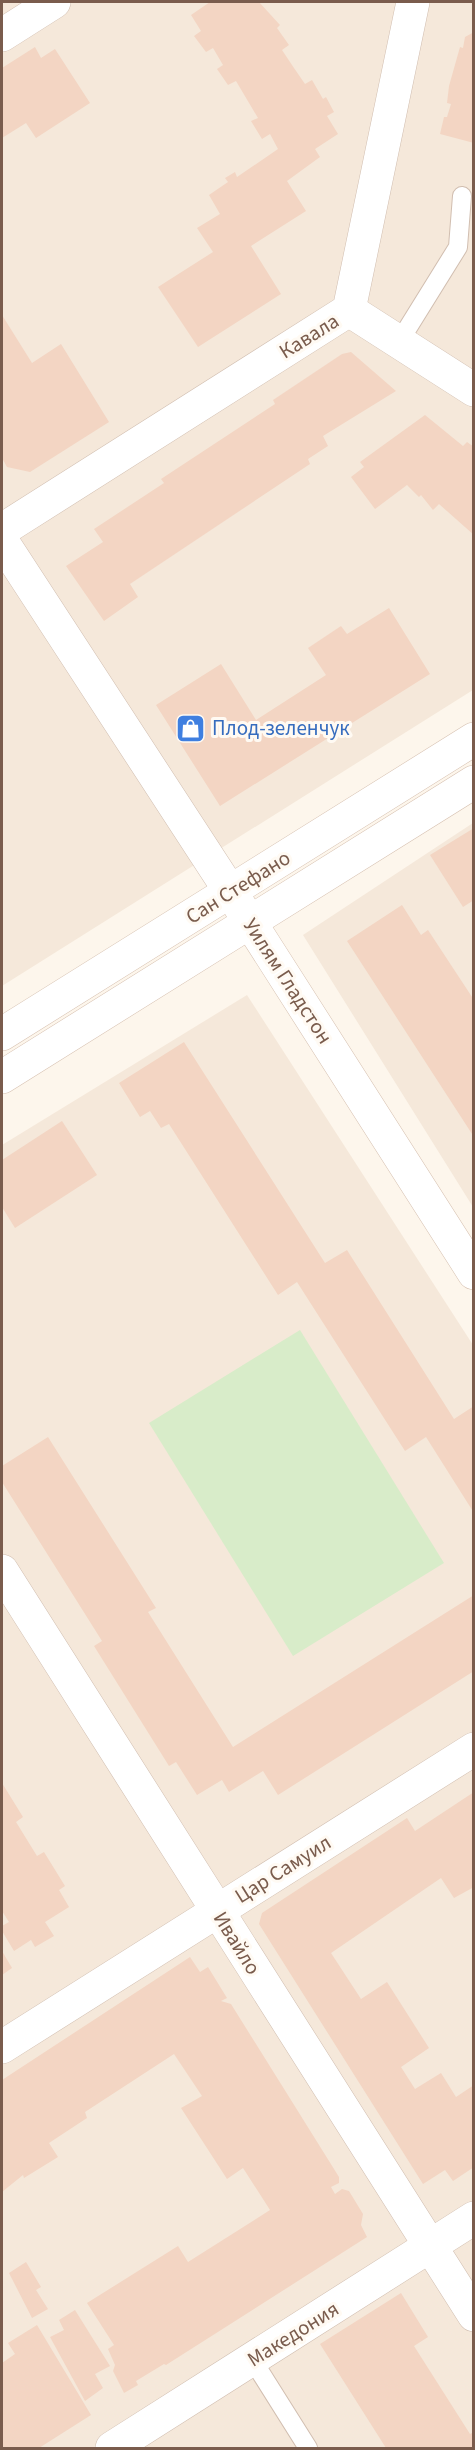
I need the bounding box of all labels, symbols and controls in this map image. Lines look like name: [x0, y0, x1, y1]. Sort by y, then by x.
street label: Кавала: [273, 306, 345, 366]
shop icon: Плод-зеленчук: [175, 712, 207, 744]
place label: Плод-зеленчук: [212, 713, 350, 743]
street label: Сан Стефано: [180, 843, 296, 931]
street label: Уилям Гладстон: [236, 912, 340, 1050]
street label: Цар Самуил: [229, 1827, 337, 1911]
street label: Ивайло: [206, 1906, 268, 1980]
street label: Македония: [241, 2294, 345, 2374]

